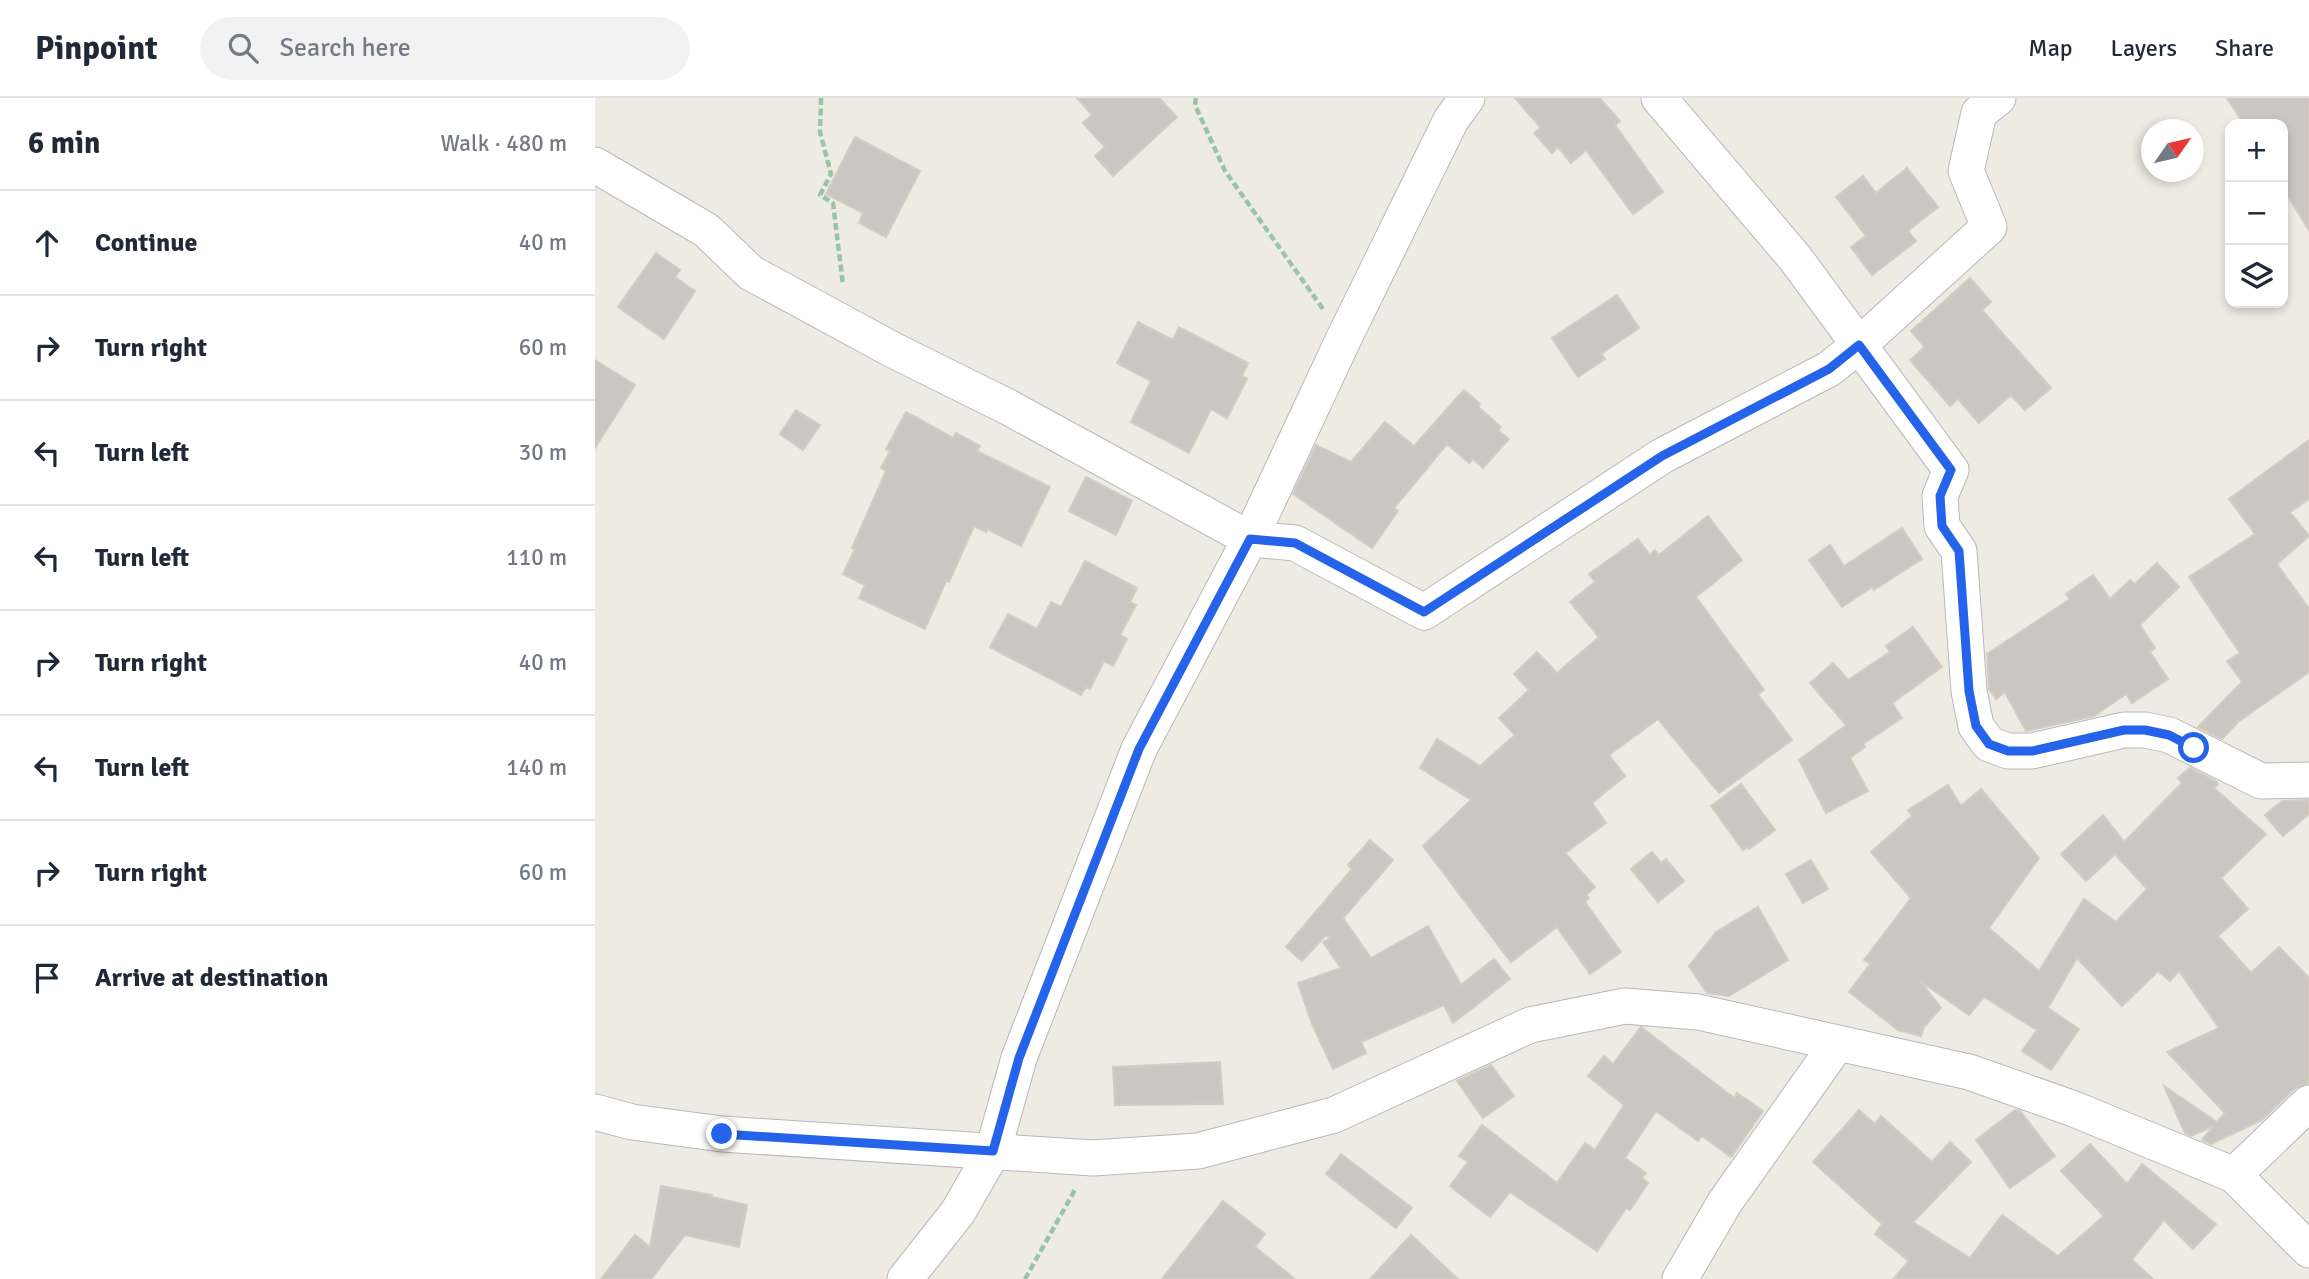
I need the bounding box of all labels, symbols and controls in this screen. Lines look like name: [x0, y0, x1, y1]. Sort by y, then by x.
search box: [200, 17, 690, 80]
text: Pinpoint: [35, 28, 158, 69]
icon: search: [224, 29, 262, 67]
text: Search here: [280, 32, 411, 64]
text: Map: [2028, 33, 2073, 63]
text: Layers: [2111, 33, 2177, 63]
text: Share: [2215, 33, 2274, 63]
north arrow: [2141, 119, 2204, 182]
map controls: [2225, 119, 2288, 308]
button: +: [2225, 119, 2288, 182]
text: 6 min: [28, 125, 100, 162]
text: Walk · 480 m: [441, 129, 567, 158]
button: −: [2225, 182, 2288, 245]
icon: ahead: [28, 224, 66, 262]
text: Continue: [95, 227, 197, 259]
text: 40 m: [519, 228, 567, 257]
button: layers: [2225, 245, 2288, 308]
icon: right: [28, 329, 66, 367]
text: Turn right: [95, 332, 207, 364]
text: 60 m: [519, 333, 567, 362]
icon: left: [28, 434, 66, 472]
text: Turn left: [95, 437, 189, 469]
text: 30 m: [519, 438, 567, 467]
icon: left: [28, 539, 66, 577]
text: Turn left: [95, 542, 189, 574]
text: 110 m: [506, 543, 567, 572]
icon: right: [28, 644, 66, 682]
text: Turn right: [95, 647, 207, 679]
text: 40 m: [519, 648, 567, 677]
route start: [2178, 732, 2209, 763]
icon: left: [28, 749, 66, 787]
text: Turn left: [95, 752, 189, 784]
text: 140 m: [506, 753, 567, 782]
icon: right: [28, 854, 66, 892]
text: Turn right: [95, 857, 207, 889]
text: 60 m: [519, 858, 567, 887]
icon: arrive: [28, 959, 66, 997]
text: Arrive at destination: [95, 962, 328, 994]
route end: [706, 1118, 737, 1149]

